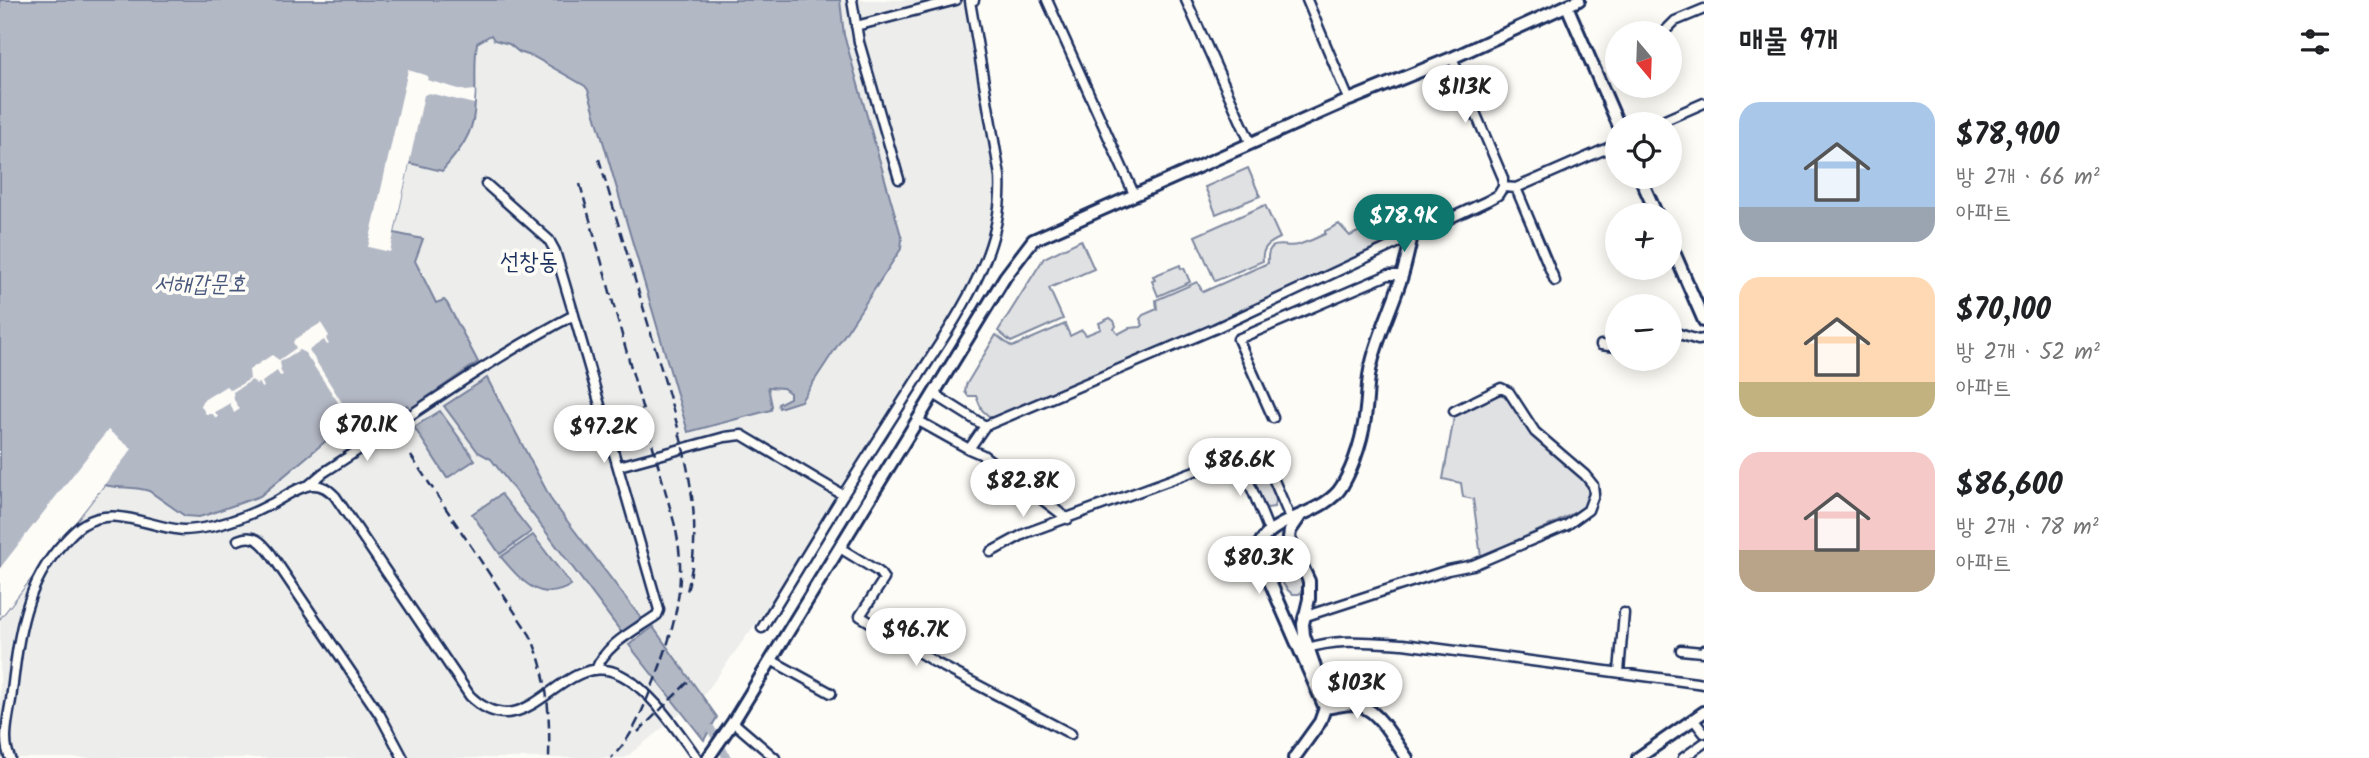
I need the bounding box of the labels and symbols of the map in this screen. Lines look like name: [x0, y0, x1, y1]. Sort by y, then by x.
north arrow: [1605, 21, 1682, 98]
pin: $113K: [1416, 66, 1514, 125]
pin: $78.9K: [1347, 194, 1461, 254]
district label: 선창동: [500, 243, 558, 282]
water label: 서해갑문호: [154, 267, 246, 303]
pin: $70.1K: [310, 404, 424, 463]
pin: $97.2K: [547, 406, 661, 465]
pin: $86.6K: [1183, 438, 1297, 498]
pin: $82.8K: [966, 460, 1080, 519]
pin: $80.3K: [1202, 536, 1316, 596]
pin: $96.7K: [859, 608, 973, 668]
pin: $103K: [1308, 662, 1406, 721]

